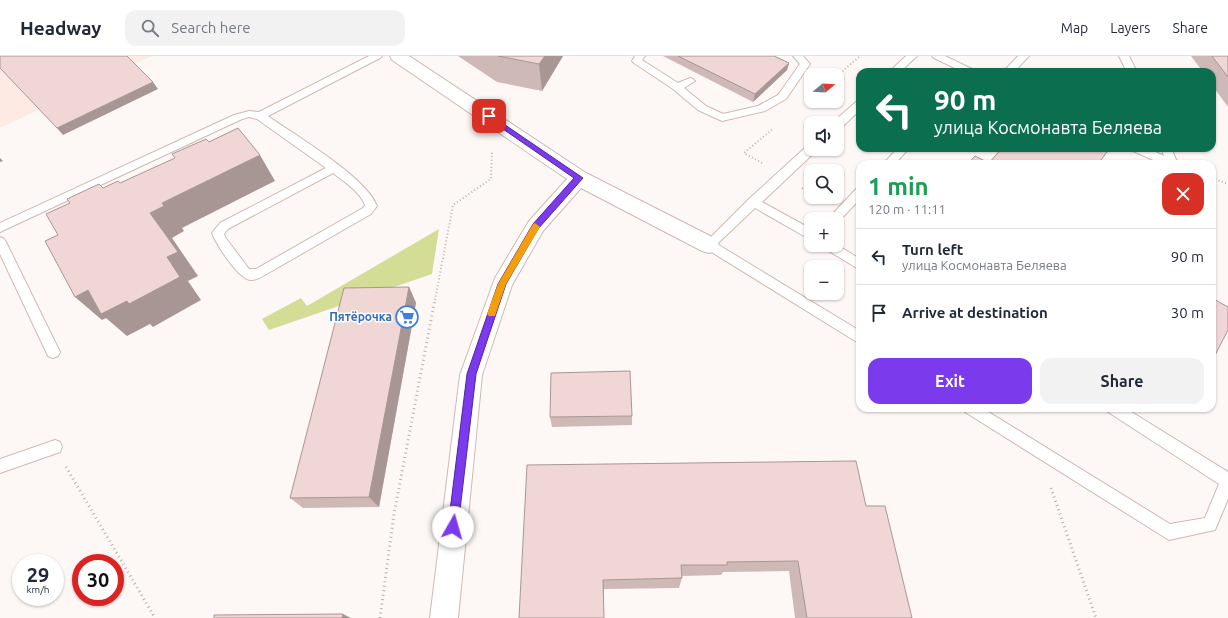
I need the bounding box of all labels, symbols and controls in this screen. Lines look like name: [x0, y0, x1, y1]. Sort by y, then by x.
search box: [125, 10, 405, 46]
text: Headway: [20, 17, 101, 39]
icon: search: [139, 17, 161, 39]
text: Search here: [171, 19, 251, 36]
text: Map: [1061, 20, 1088, 36]
text: Layers: [1110, 20, 1150, 36]
text: Share: [1172, 20, 1208, 36]
north arrow: [804, 68, 844, 108]
map controls: [804, 68, 844, 300]
icon: left: [868, 84, 920, 136]
text: 90 m: [934, 84, 996, 115]
pin: [472, 99, 506, 133]
icon: arrive: [478, 105, 500, 127]
button: sound: [804, 116, 844, 156]
text: улица Космонавта Беляева: [934, 117, 1162, 137]
button: search: [804, 164, 844, 204]
text: 1 min: [868, 173, 929, 200]
button: close: [1162, 173, 1204, 215]
text: 120 m · 11:11: [868, 202, 946, 216]
button: +: [804, 212, 844, 252]
text: Turn left: [902, 241, 963, 258]
icon: left: [868, 246, 890, 268]
text: 90 m: [1171, 248, 1204, 265]
text: улица Космонавта Беляева: [902, 258, 1067, 272]
button: −: [804, 260, 844, 300]
icon: arrive: [868, 302, 890, 324]
supermarket icon: Пятёрочка: [394, 304, 420, 330]
text: Arrive at destination: [902, 304, 1048, 321]
text: 30 m: [1171, 304, 1204, 321]
place label: Пятёрочка: [329, 310, 392, 323]
button: Exit: [868, 358, 1032, 404]
button: Share: [1040, 358, 1204, 404]
position arrow: [432, 506, 474, 548]
speed limit sign: 30: [72, 554, 124, 606]
text: 29: [27, 563, 49, 586]
text: km/h: [26, 584, 50, 595]

